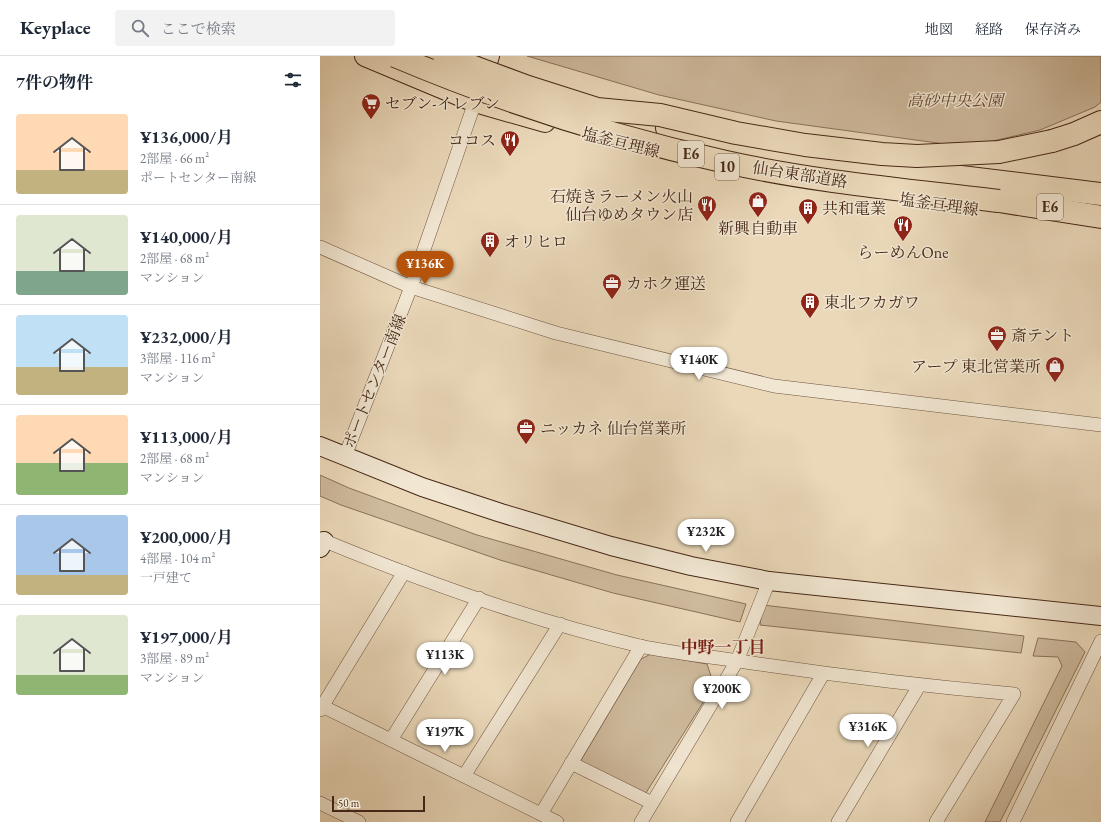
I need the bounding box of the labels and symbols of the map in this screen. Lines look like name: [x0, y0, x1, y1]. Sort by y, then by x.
park label: 高砂中央公園: [907, 90, 1006, 111]
supermarket icon: セブン-イレブン: [360, 92, 382, 120]
place label: セブン-イレブン: [385, 93, 500, 114]
street label: 塩釜亘理線: [580, 123, 662, 162]
restaurant icon: ココス: [499, 129, 521, 157]
place label: ココス: [448, 130, 496, 151]
road number: E6: [678, 141, 704, 167]
road number: 10: [715, 154, 739, 180]
street label: 仙台東部道路: [751, 157, 849, 192]
place label: 石焼きラーメン火山 仙台ゆめタウン店: [550, 186, 693, 225]
street label: 塩釜亘理線: [898, 189, 980, 220]
shop icon: 新興自動車: [747, 190, 769, 218]
restaurant icon: 石焼きラーメン火山 仙台ゆめタウン店: [696, 194, 718, 222]
road number: E6: [1037, 194, 1063, 220]
building icon: 共和電業: [797, 197, 819, 225]
place label: 共和電業: [822, 198, 886, 219]
restaurant icon: らーめんOne: [892, 214, 914, 242]
place label: 新興自動車: [718, 218, 798, 239]
building icon: オリヒロ: [479, 230, 501, 258]
place label: オリヒロ: [504, 231, 568, 252]
place label: らーめんOne: [858, 242, 948, 263]
pin: ¥136K: [397, 251, 453, 285]
office icon: カホク運送: [601, 272, 623, 300]
place label: カホク運送: [626, 273, 706, 294]
building icon: 東北フカガワ: [799, 291, 821, 319]
place label: 東北フカガワ: [824, 292, 920, 313]
street label: ポートセンター南線: [338, 311, 411, 451]
office icon: 斎テント: [986, 324, 1008, 352]
place label: 斎テント: [1011, 325, 1074, 346]
pin: ¥140K: [671, 347, 727, 381]
shop icon: アープ 東北営業所: [1044, 355, 1066, 383]
place label: アープ 東北営業所: [911, 356, 1041, 377]
office icon: ニッカネ 仙台営業所: [515, 417, 537, 445]
place label: ニッカネ 仙台営業所: [540, 418, 687, 439]
pin: ¥232K: [678, 519, 734, 553]
district label: 中野一丁目: [681, 636, 766, 658]
pin: ¥113K: [417, 642, 473, 676]
pin: ¥200K: [694, 676, 750, 710]
pin: ¥316K: [840, 714, 896, 748]
pin: ¥197K: [417, 719, 473, 753]
scale bar: [332, 794, 425, 813]

